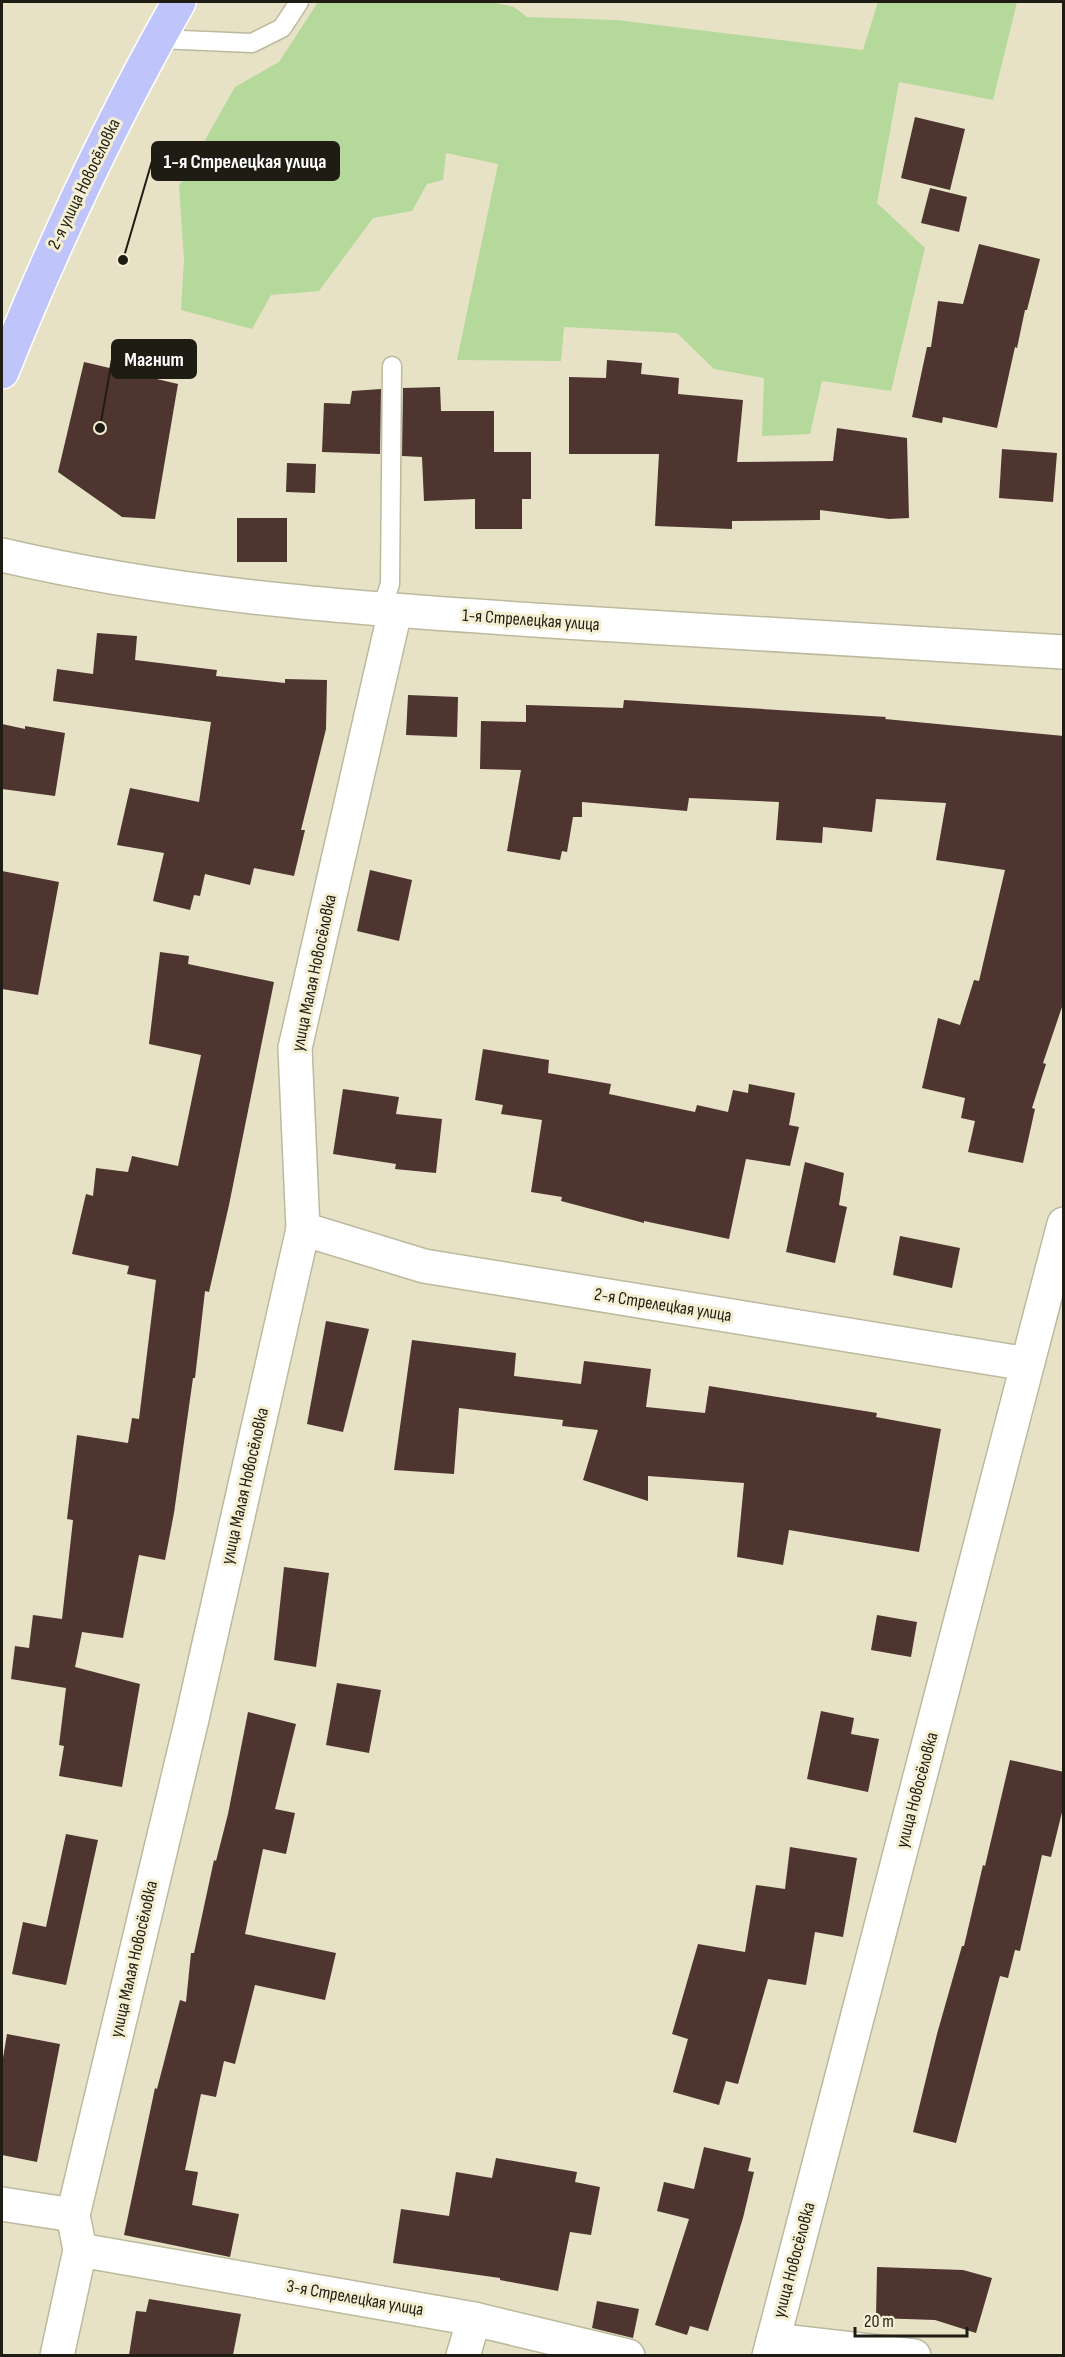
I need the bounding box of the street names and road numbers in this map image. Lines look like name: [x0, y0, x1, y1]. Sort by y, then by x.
street label: 2-я улица Новосёловка: [43, 115, 125, 253]
street label: 1-я Стрелецкая улица: [462, 605, 600, 635]
street label: улица Малая Новосёловка: [287, 893, 341, 1053]
street label: 2-я Стрелецкая улица: [593, 1284, 733, 1326]
street label: улица Малая Новосёловка: [217, 1406, 273, 1566]
street label: улица Новосёловка: [891, 1730, 943, 1850]
street label: улица Малая Новосёловка: [106, 1879, 162, 2039]
street label: улица Новосёловка: [768, 2200, 820, 2320]
street label: 3-я Стрелецкая улица: [285, 2276, 425, 2320]

